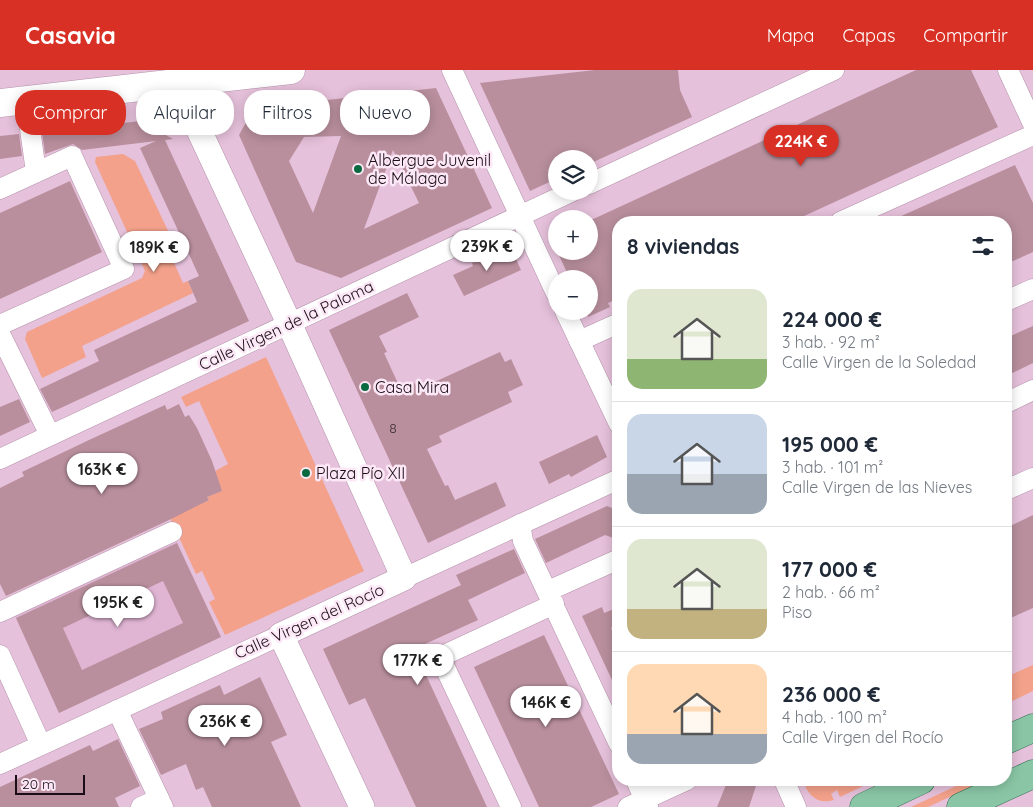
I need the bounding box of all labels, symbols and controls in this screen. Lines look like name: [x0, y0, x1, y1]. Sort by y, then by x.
text: Casavia: [25, 20, 116, 50]
text: Mapa: [767, 24, 814, 47]
text: Capas: [842, 24, 895, 47]
text: Compartir: [923, 24, 1008, 47]
chip: Comprar: [15, 90, 126, 135]
chip: Alquilar: [136, 90, 234, 135]
chip: Filtros: [244, 90, 330, 135]
chip: Nuevo: [340, 90, 430, 135]
pin: 224K €: [760, 124, 842, 167]
text: 224K €: [775, 131, 827, 151]
place label: Albergue Juvenil de Málaga: [368, 150, 491, 188]
map controls: [548, 150, 598, 320]
button: layers: [548, 150, 598, 200]
marker: Albergue Juvenil de Málaga: [352, 163, 364, 175]
button: +: [548, 210, 598, 260]
pin: 189K €: [113, 230, 195, 273]
pin: 239K €: [446, 230, 528, 272]
icon: filters: [969, 232, 997, 260]
text: 8 viviendas: [627, 233, 739, 259]
text: 239K €: [461, 236, 513, 256]
text: 189K €: [129, 237, 179, 257]
button: −: [548, 270, 598, 320]
street label: Calle Virgen de la Paloma: [195, 276, 377, 374]
text: 224 000 €: [782, 306, 882, 332]
icon: home: [667, 309, 727, 369]
text: 3 hab. · 92 m²: [782, 332, 880, 352]
text: Calle Virgen de la Soledad: [782, 352, 976, 372]
place label: Casa Mira: [375, 377, 449, 397]
marker: Casa Mira: [359, 381, 371, 393]
house number: 8: [389, 419, 397, 437]
text: 195 000 €: [782, 431, 878, 457]
icon: home: [667, 434, 727, 494]
pin: 163K €: [61, 452, 143, 495]
text: 3 hab. · 101 m²: [782, 457, 883, 477]
text: 163K €: [78, 459, 126, 479]
place label: Plaza Pío XII: [316, 463, 405, 483]
marker: Plaza Pío XII: [300, 467, 312, 479]
text: Calle Virgen de las Nieves: [782, 477, 972, 497]
text: 177 000 €: [782, 556, 877, 582]
icon: home: [667, 559, 727, 619]
street label: Calle Virgen del Rocío: [231, 579, 387, 663]
text: 2 hab. · 66 m²: [782, 582, 880, 602]
pin: 195K €: [77, 586, 159, 628]
text: 195K €: [93, 592, 143, 612]
text: Piso: [782, 602, 812, 622]
pin: 177K €: [377, 644, 459, 686]
text: 177K €: [394, 650, 442, 670]
text: 236 000 €: [782, 681, 880, 707]
icon: home: [667, 684, 727, 744]
pin: 146K €: [505, 686, 587, 728]
text: 146K €: [521, 692, 571, 712]
pin: 236K €: [184, 704, 266, 747]
text: 4 hab. · 100 m²: [782, 707, 887, 727]
text: 236K €: [199, 711, 251, 731]
text: Calle Virgen del Rocío: [782, 727, 944, 747]
scale bar: [15, 772, 85, 795]
text: 20 m: [22, 775, 55, 793]

